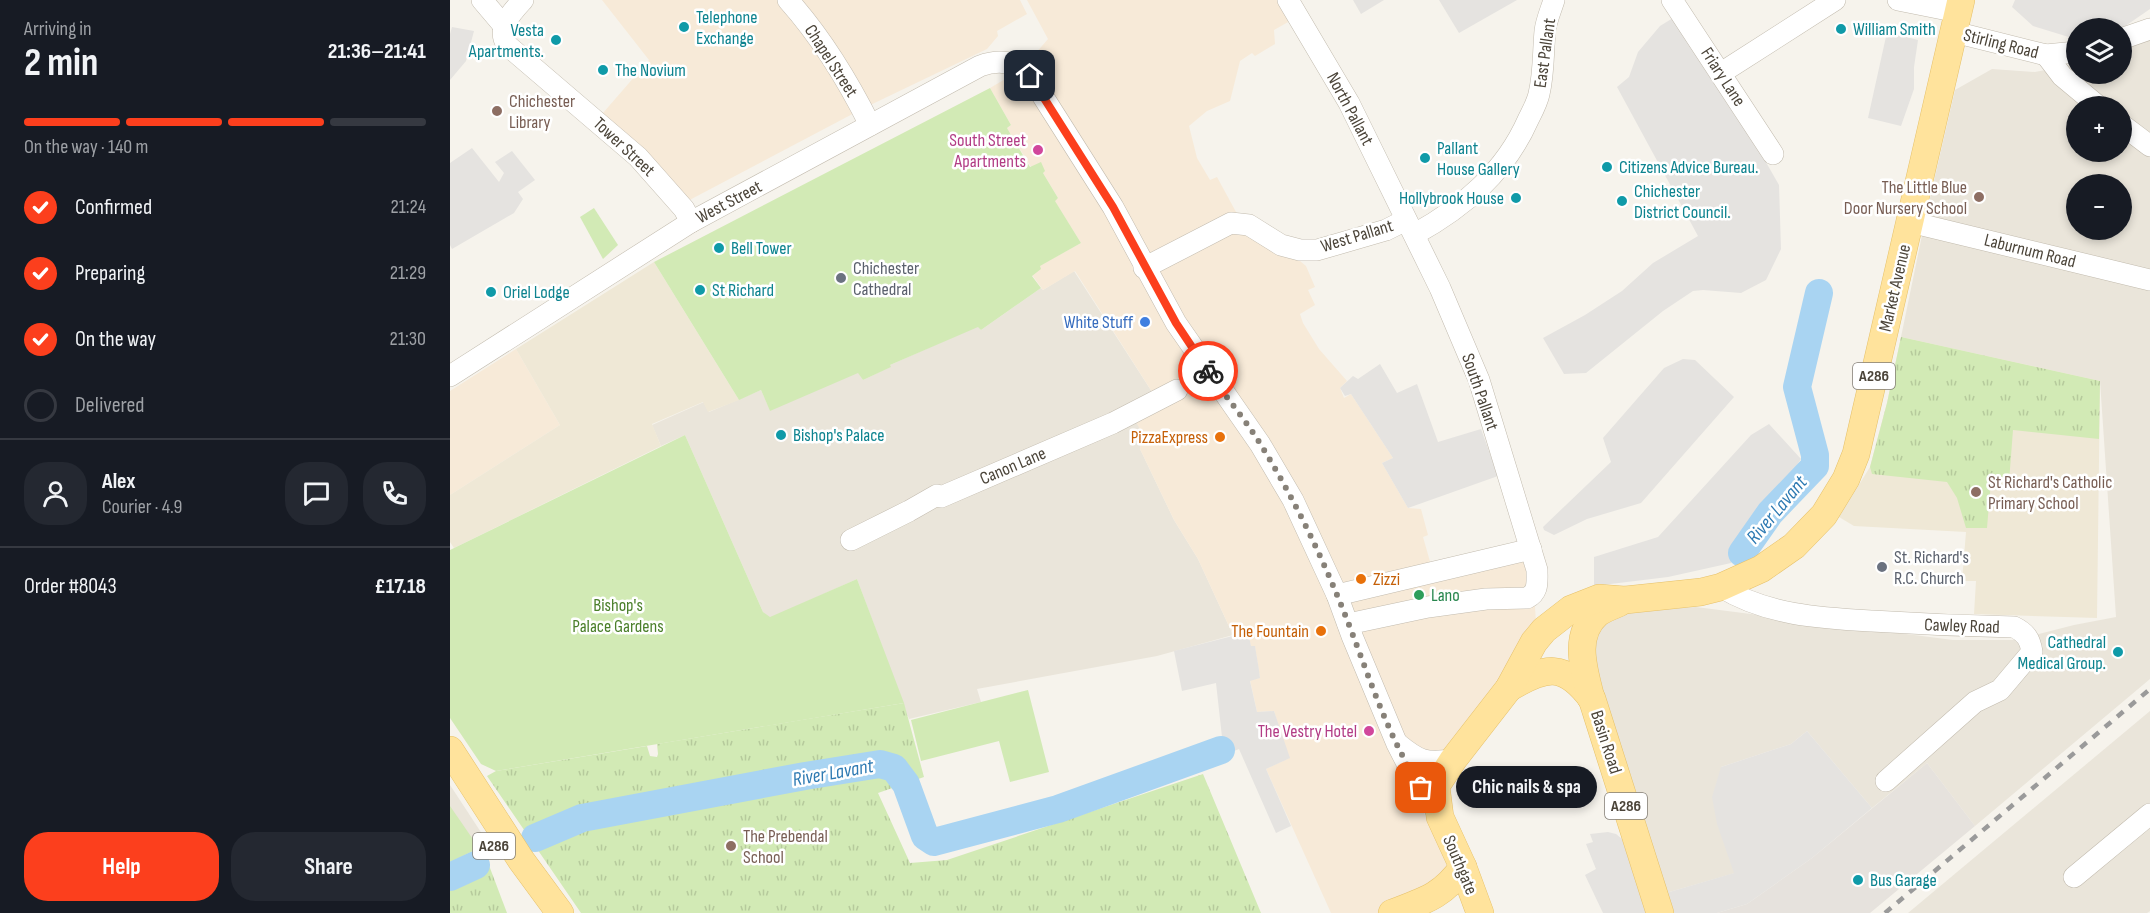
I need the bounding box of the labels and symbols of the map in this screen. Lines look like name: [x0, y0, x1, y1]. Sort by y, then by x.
place label: Telephone Exchange: [696, 7, 758, 49]
street label: East Pallant: [1530, 16, 1560, 89]
place label: William Smith: [1853, 19, 1936, 40]
place label: Vesta Apartments.: [468, 20, 544, 62]
marker: Telephone Exchange: [677, 20, 691, 34]
street label: Chapel Street: [800, 21, 862, 102]
marker: William Smith: [1834, 22, 1848, 36]
street label: Stirling Road: [1961, 25, 2041, 63]
marker: Vesta Apartments.: [549, 33, 563, 47]
street label: Friary Lane: [1696, 44, 1750, 110]
pin: [1004, 50, 1055, 101]
place label: The Novium: [615, 60, 686, 81]
marker: The Novium: [596, 63, 610, 77]
street label: North Pallant: [1322, 69, 1378, 149]
place label: Chichester Library: [509, 91, 575, 133]
marker: Chichester Library: [490, 104, 504, 118]
street label: Tower Street: [589, 113, 660, 181]
place label: South Street Apartments: [949, 130, 1027, 172]
place label: Pallant House Gallery: [1437, 138, 1520, 180]
marker: South Street Apartments: [1031, 143, 1045, 157]
marker: Pallant House Gallery: [1418, 151, 1432, 165]
place label: Citizens Advice Bureau.: [1619, 157, 1758, 178]
marker: Citizens Advice Bureau.: [1600, 160, 1614, 174]
street label: West Street: [693, 176, 766, 228]
place label: The Little Blue Door Nursery School: [1844, 177, 1967, 219]
place label: Chichester District Council.: [1634, 181, 1731, 223]
place label: Hollybrook House: [1399, 188, 1504, 209]
marker: The Little Blue Door Nursery School: [1972, 190, 1986, 204]
marker: Hollybrook House: [1509, 191, 1523, 205]
marker: Chichester District Council.: [1615, 194, 1629, 208]
street label: West Pallant: [1318, 215, 1396, 257]
street label: Laburnum Road: [1982, 230, 2078, 272]
place label: Bell Tower: [731, 238, 792, 259]
marker: Bell Tower: [712, 241, 726, 255]
street label: Market Avenue: [1875, 242, 1915, 334]
place label: Chichester Cathedral: [853, 258, 919, 300]
marker: Chichester Cathedral: [834, 271, 848, 285]
place label: St Richard: [712, 280, 774, 301]
place label: Oriel Lodge: [503, 282, 570, 303]
marker: St Richard: [693, 283, 707, 297]
marker: Oriel Lodge: [484, 285, 498, 299]
place label: White Stuff: [1064, 312, 1134, 333]
marker: White Stuff: [1138, 315, 1152, 329]
courier: [1178, 341, 1238, 401]
street label: South Pallant: [1457, 351, 1503, 434]
road number: A286: [1853, 363, 1895, 389]
place label: Bishop's Palace: [793, 425, 885, 446]
place label: PizzaExpress: [1131, 427, 1208, 448]
marker: Bishop's Palace: [774, 428, 788, 442]
marker: PizzaExpress: [1213, 430, 1227, 444]
street label: Canon Lane: [977, 443, 1049, 489]
water label: River Lavant: [1742, 470, 1813, 549]
place label: St Richard's Catholic Primary School: [1988, 472, 2112, 514]
marker: St Richard's Catholic Primary School: [1969, 485, 1983, 499]
place label: St. Richard's R.C. Church: [1894, 547, 1969, 589]
marker: St. Richard's R.C. Church: [1875, 560, 1889, 574]
place label: Zizzi: [1373, 569, 1400, 590]
marker: Zizzi: [1354, 572, 1368, 586]
place label: Lano: [1431, 585, 1460, 606]
marker: Lano: [1412, 588, 1426, 602]
park label: Bishop's Palace Gardens: [572, 595, 664, 637]
street label: Cawley Road: [1924, 614, 2000, 638]
place label: The Fountain: [1231, 621, 1309, 642]
marker: The Fountain: [1314, 624, 1328, 638]
place label: Cathedral Medical Group.: [2018, 632, 2106, 674]
marker: Cathedral Medical Group.: [2111, 645, 2125, 659]
street label: Basin Road: [1586, 708, 1626, 776]
place label: The Vestry Hotel: [1258, 721, 1357, 742]
marker: The Vestry Hotel: [1362, 724, 1376, 738]
water label: River Lavant: [791, 754, 876, 792]
pin: [1395, 762, 1446, 813]
callout: Chic nails & spa: [1457, 767, 1598, 809]
road number: A286: [1605, 793, 1647, 819]
place label: The Prebendal School: [743, 826, 828, 868]
street label: Southgate: [1438, 832, 1482, 898]
road number: A286: [473, 833, 515, 859]
marker: The Prebendal School: [724, 839, 738, 853]
place label: Bus Garage: [1870, 870, 1937, 891]
marker: Bus Garage: [1851, 873, 1865, 887]

